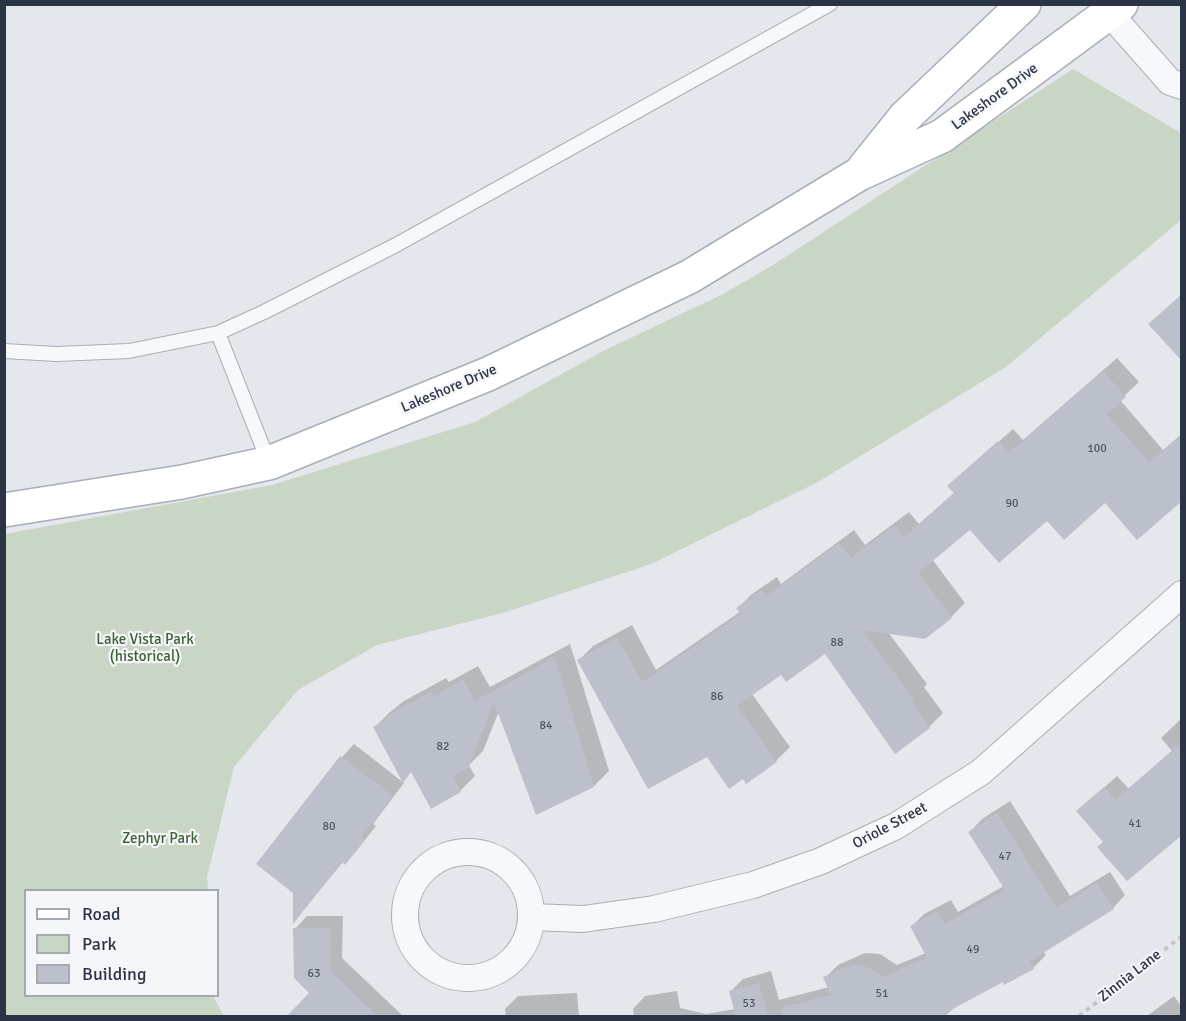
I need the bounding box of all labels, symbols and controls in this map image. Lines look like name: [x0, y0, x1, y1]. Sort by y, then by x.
street label: Lakeshore Drive: [948, 60, 1042, 134]
street label: Lakeshore Drive: [398, 361, 500, 417]
house number: 100: [1087, 442, 1107, 456]
house number: 90: [1006, 497, 1018, 511]
park label: Lake Vista Park (historical): [96, 631, 194, 666]
house number: 88: [831, 636, 843, 650]
house number: 86: [711, 690, 723, 704]
house number: 84: [540, 719, 552, 733]
house number: 82: [437, 740, 449, 754]
street label: Oriole Street: [850, 799, 930, 853]
house number: 41: [1129, 817, 1141, 831]
house number: 80: [323, 820, 335, 834]
park label: Zephyr Park: [122, 830, 198, 848]
house number: 47: [999, 850, 1011, 864]
legend: [24, 889, 219, 997]
text: Road: [82, 903, 121, 925]
text: Park: [82, 933, 117, 955]
house number: 49: [967, 943, 979, 957]
street label: Zinnia Lane: [1095, 946, 1165, 1006]
text: Building: [82, 963, 146, 985]
house number: 63: [308, 967, 320, 981]
house number: 51: [876, 987, 888, 1001]
house number: 53: [743, 997, 755, 1011]

